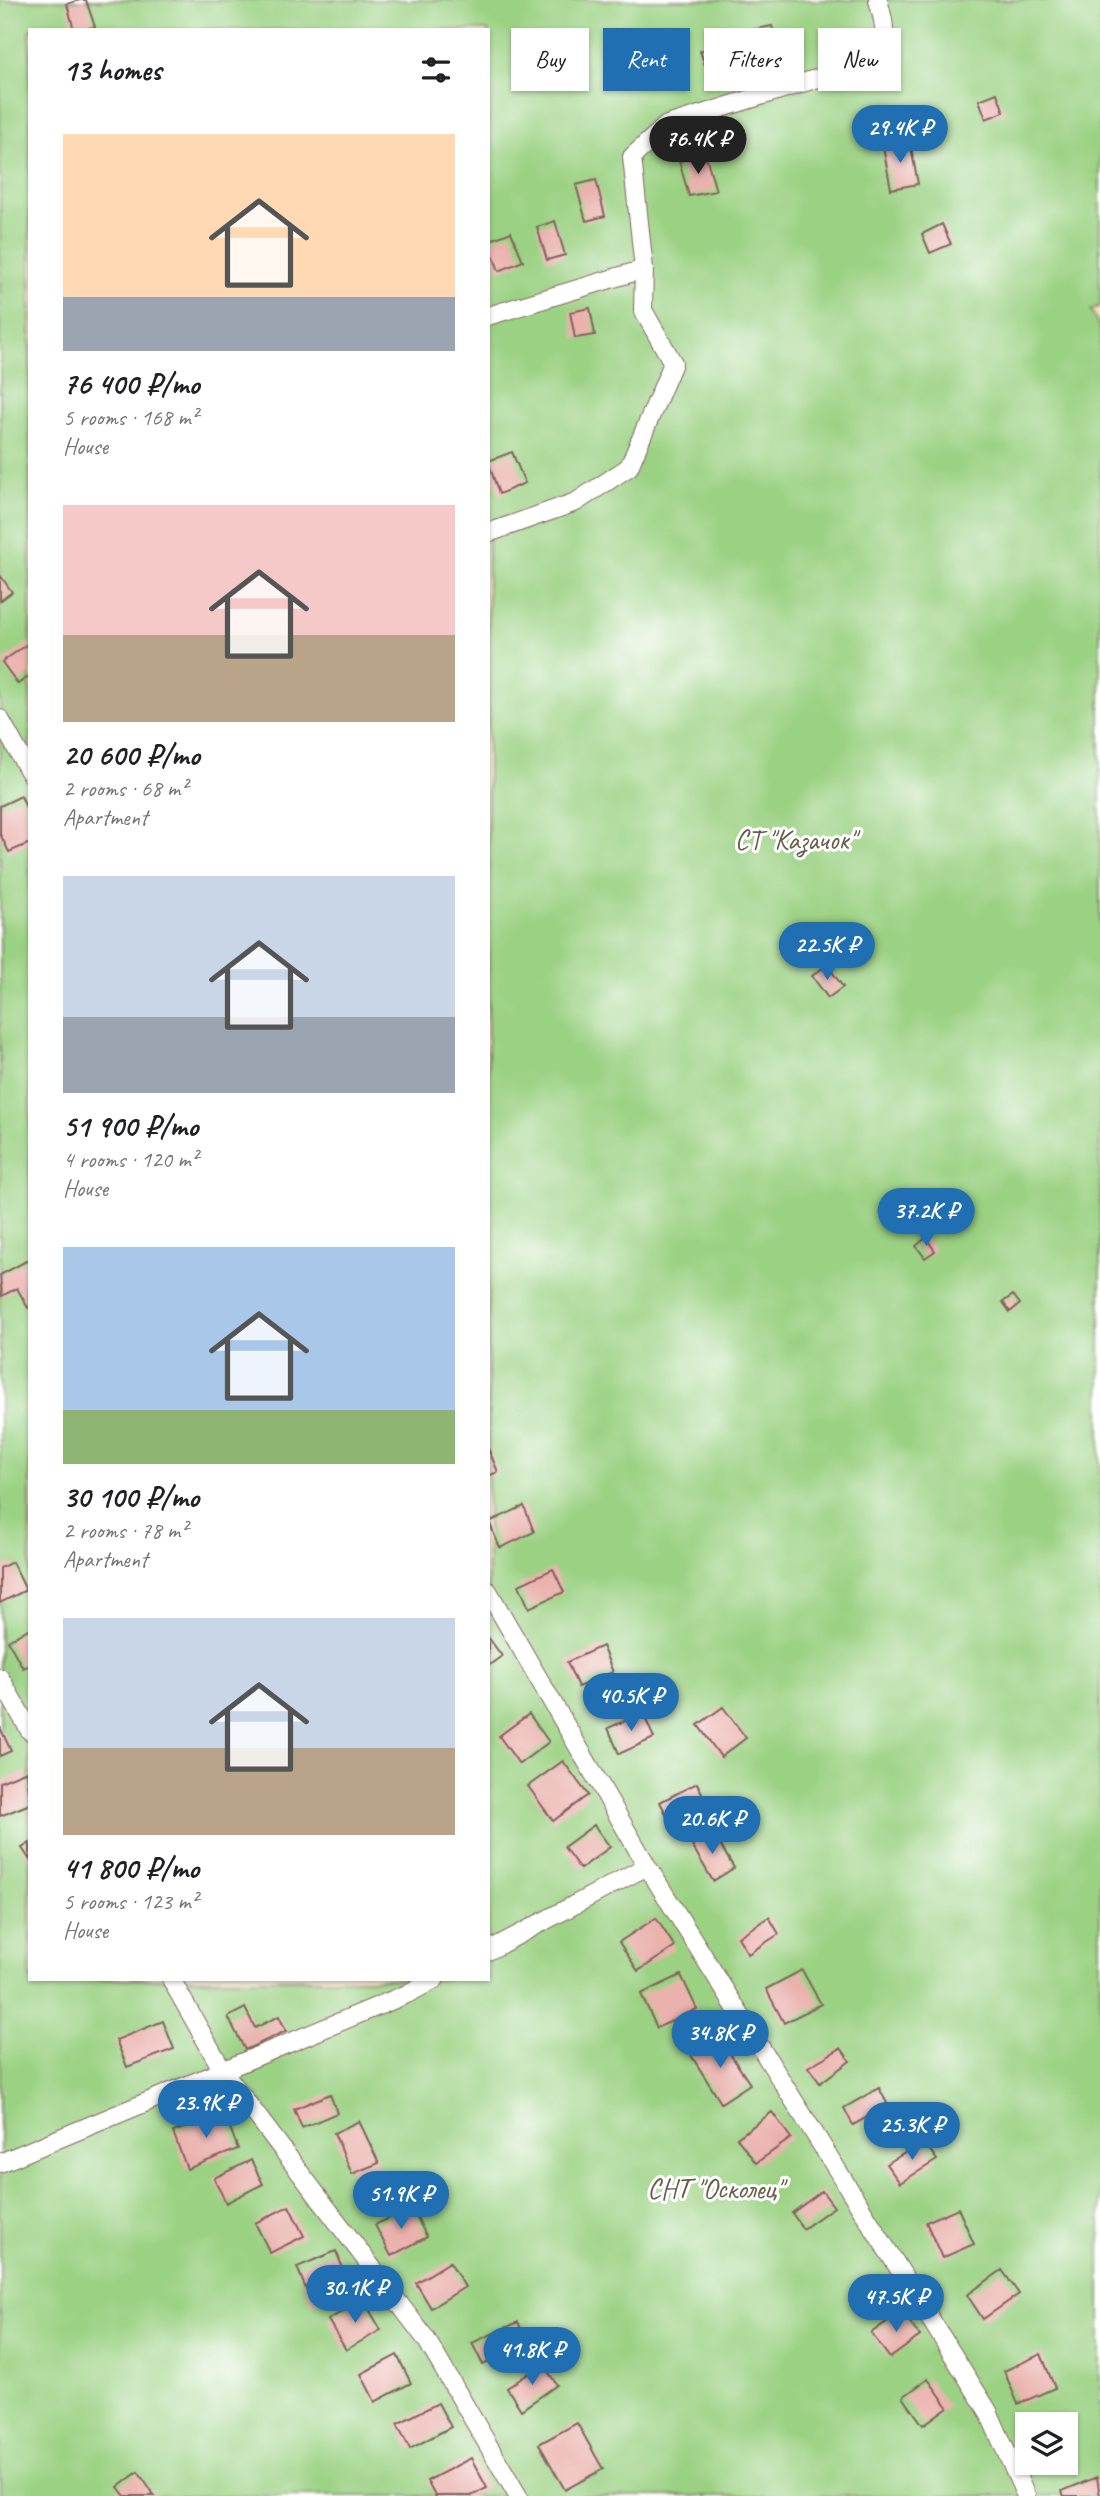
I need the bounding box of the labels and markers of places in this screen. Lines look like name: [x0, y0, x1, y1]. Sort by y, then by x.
pin: 29.4K ₽: [835, 106, 965, 165]
pin: 76.4K ₽: [633, 116, 763, 176]
pin: 22.5K ₽: [762, 922, 892, 982]
pin: 37.2K ₽: [861, 1188, 991, 1248]
pin: 40.5K ₽: [566, 1674, 696, 1733]
pin: 20.6K ₽: [647, 1797, 777, 1856]
pin: 34.8K ₽: [655, 2010, 785, 2070]
pin: 23.9K ₽: [141, 2080, 271, 2140]
pin: 25.3K ₽: [847, 2102, 977, 2162]
pin: 51.9K ₽: [336, 2172, 466, 2231]
pin: 30.1K ₽: [290, 2266, 420, 2325]
pin: 47.5K ₽: [831, 2274, 961, 2334]
pin: 41.8K ₽: [467, 2328, 597, 2387]

